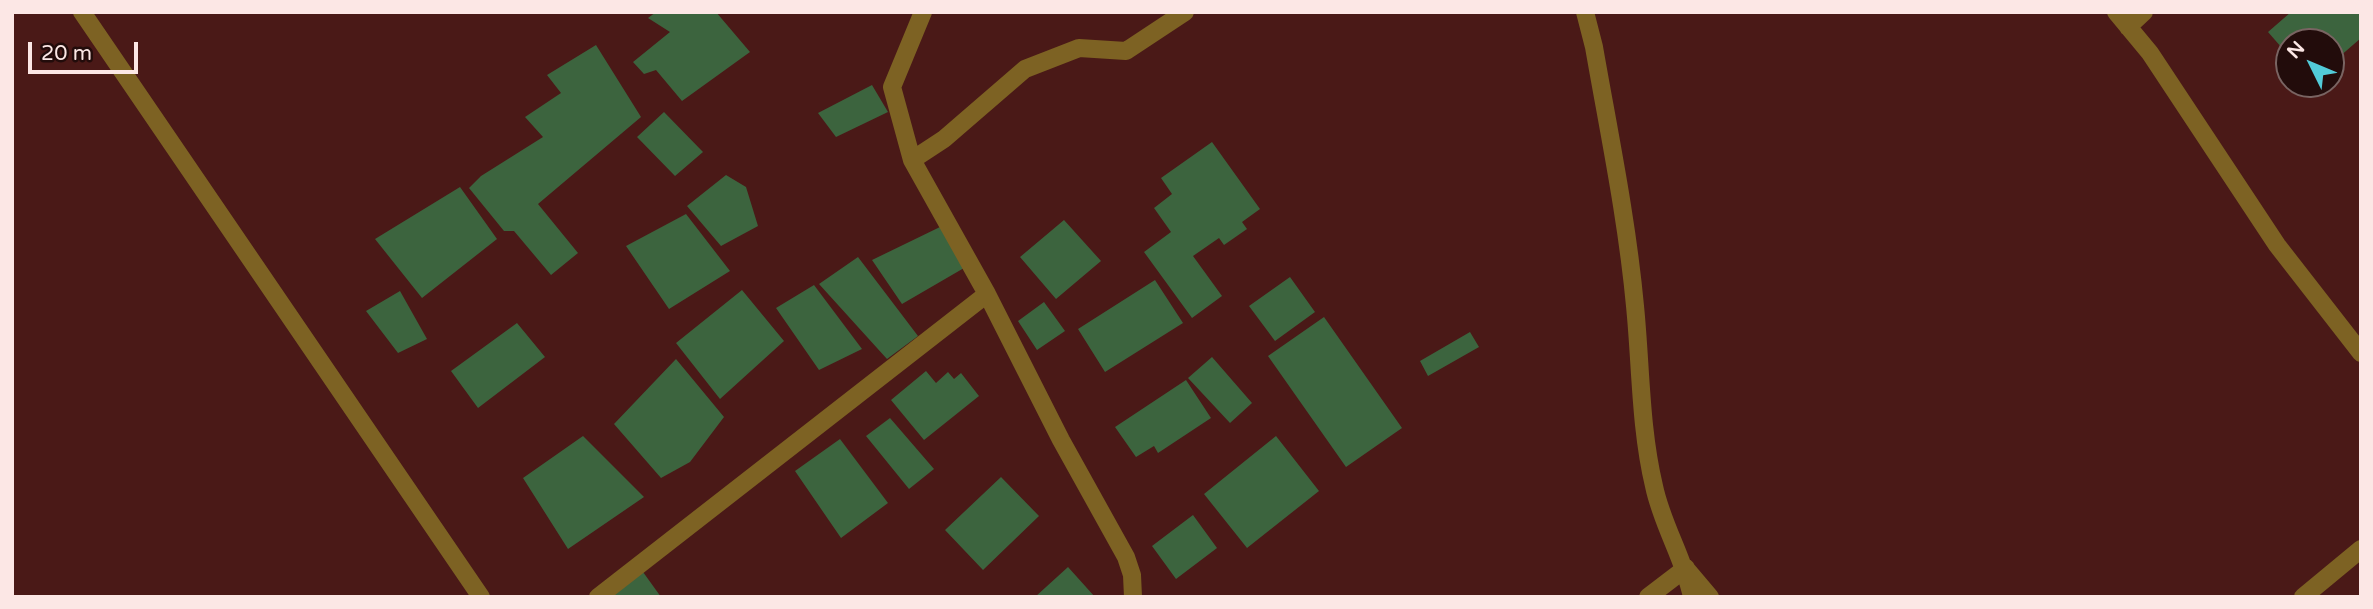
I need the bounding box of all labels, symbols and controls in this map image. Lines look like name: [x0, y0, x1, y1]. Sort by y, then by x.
scale bar: [32, 28, 142, 72]
north arrow: [2275, 28, 2345, 98]
text: N: [2283, 37, 2309, 63]
text: 20 m: [41, 41, 92, 66]

